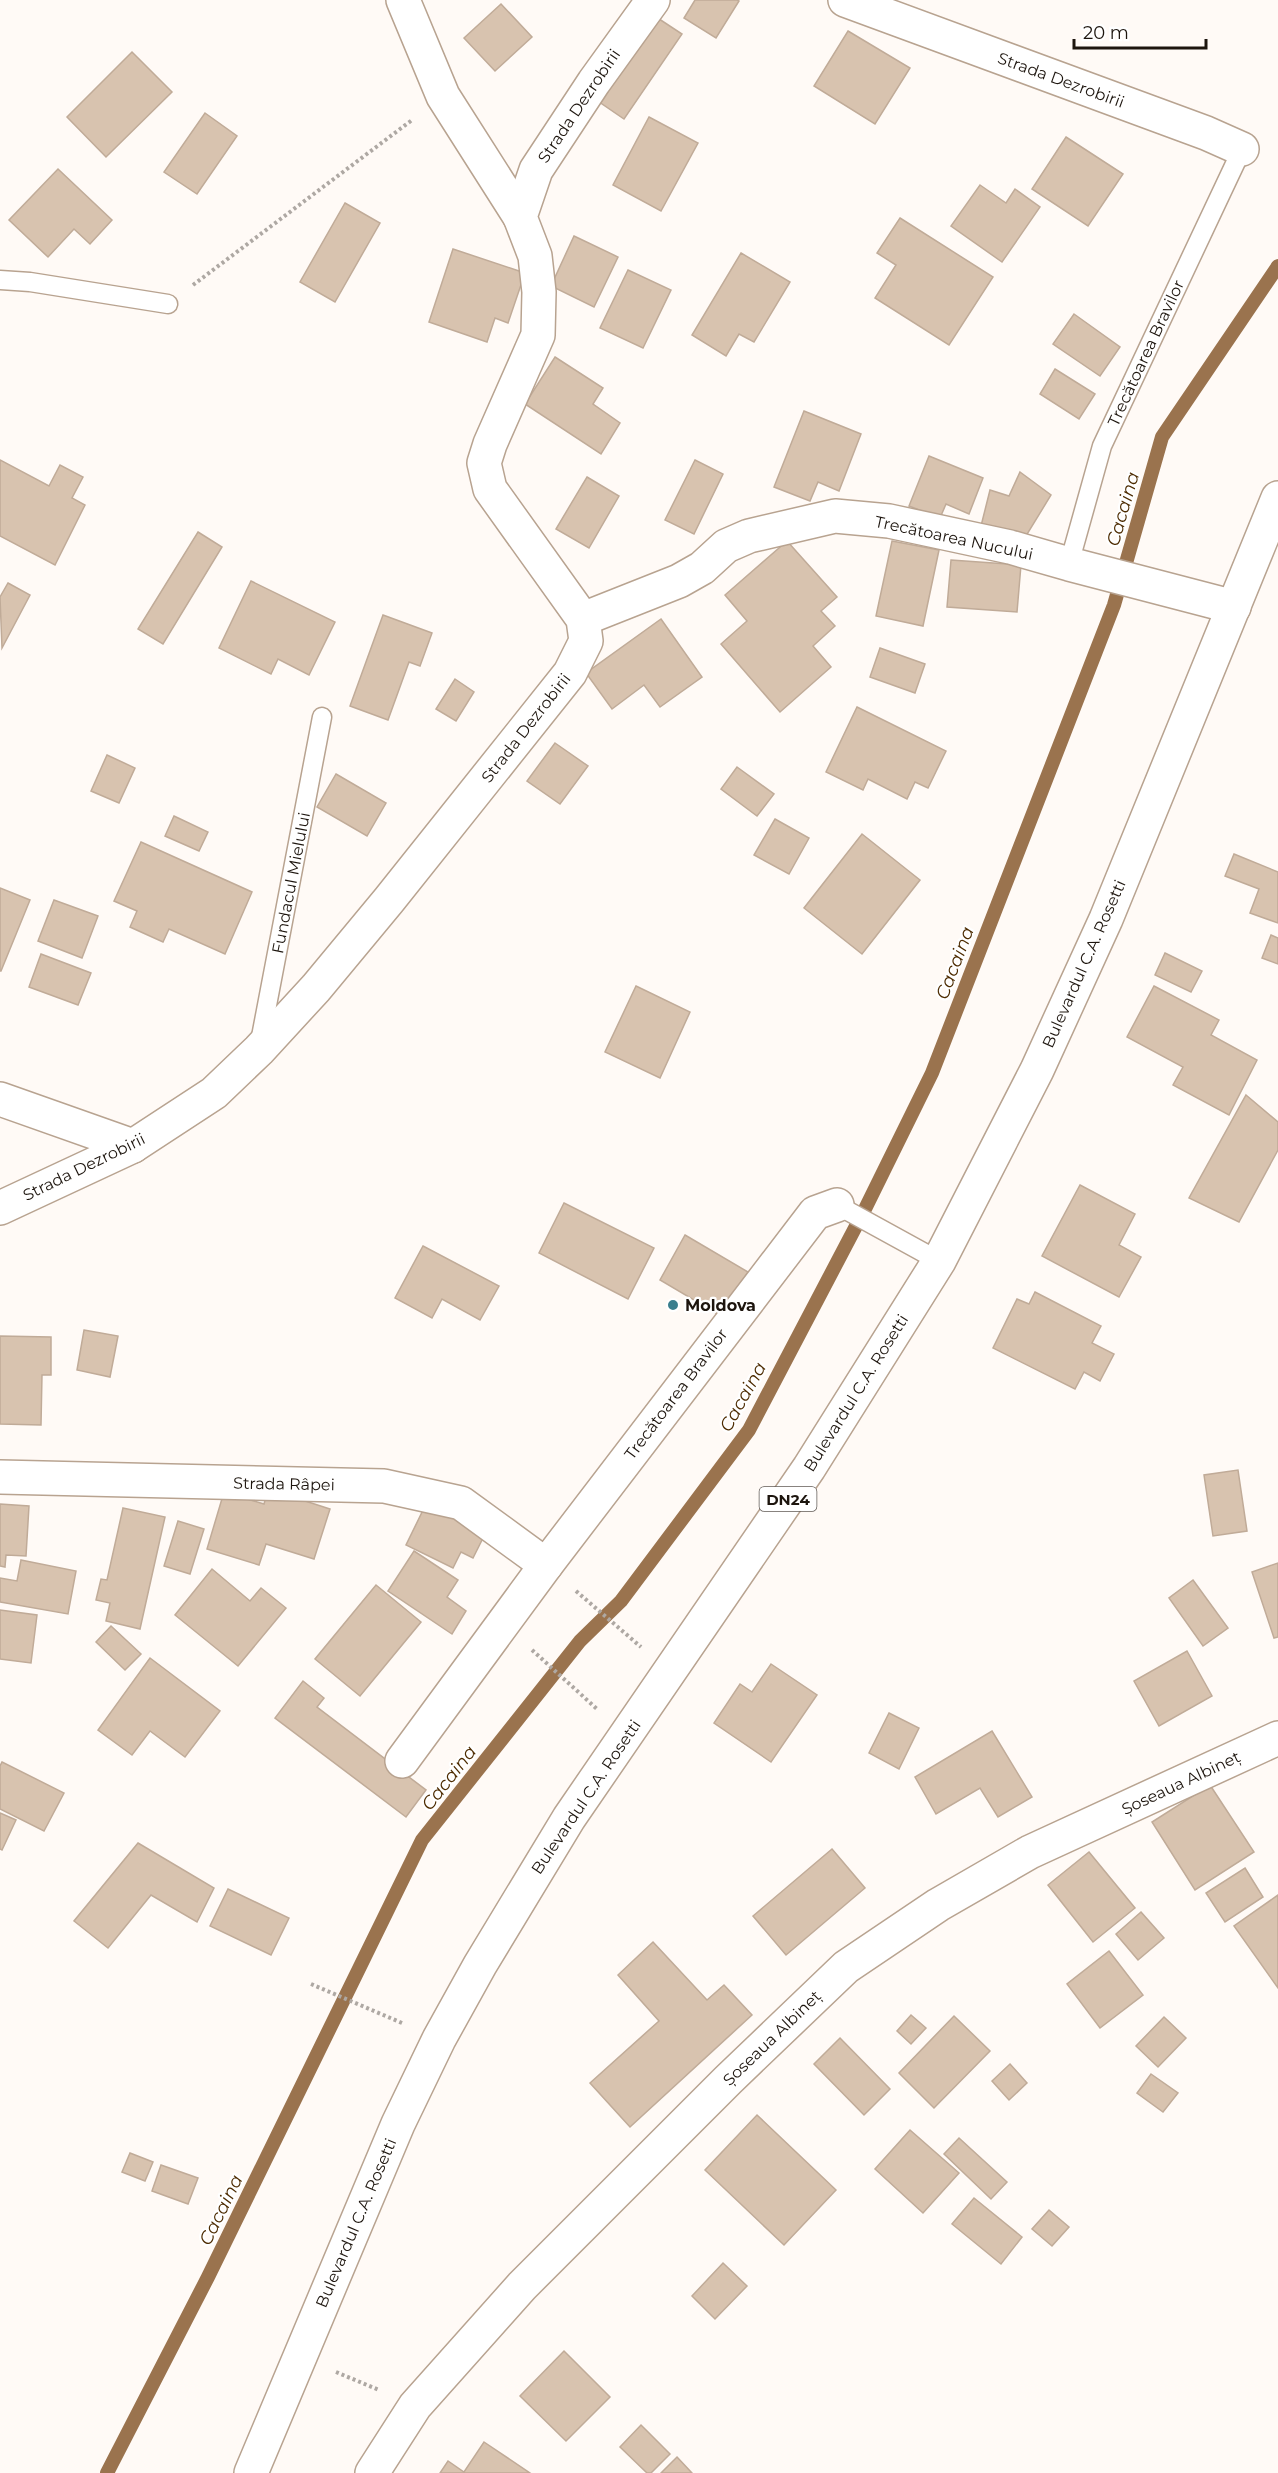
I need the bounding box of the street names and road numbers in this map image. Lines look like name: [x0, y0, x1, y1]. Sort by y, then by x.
street label: Strada Dezrobirii: [534, 45, 624, 167]
street label: Strada Dezrobirii: [995, 48, 1127, 112]
street label: Trecătoarea Bravilor: [1104, 277, 1188, 429]
street label: Trecătoarea Nucului: [873, 512, 1035, 564]
street label: Strada Dezrobirii: [477, 670, 575, 786]
street label: Fundacul Mielului: [268, 811, 314, 955]
street label: Bulevardul C.A. Rosetti: [1038, 877, 1130, 1051]
street label: Strada Dezrobirii: [20, 1129, 148, 1205]
street label: Bulevardul C.A. Rosetti: [800, 1311, 912, 1475]
street label: Trecătoarea Bravilor: [621, 1325, 731, 1463]
street label: Strada Râpei: [233, 1474, 335, 1494]
road number: DN24: [760, 1487, 816, 1511]
street label: Bulevardul C.A. Rosetti: [527, 1716, 645, 1878]
street label: Șoseaua Albineț: [1119, 1747, 1244, 1820]
street label: Șoseaua Albineț: [719, 1986, 826, 2090]
street label: Bulevardul C.A. Rosetti: [312, 2136, 400, 2310]

